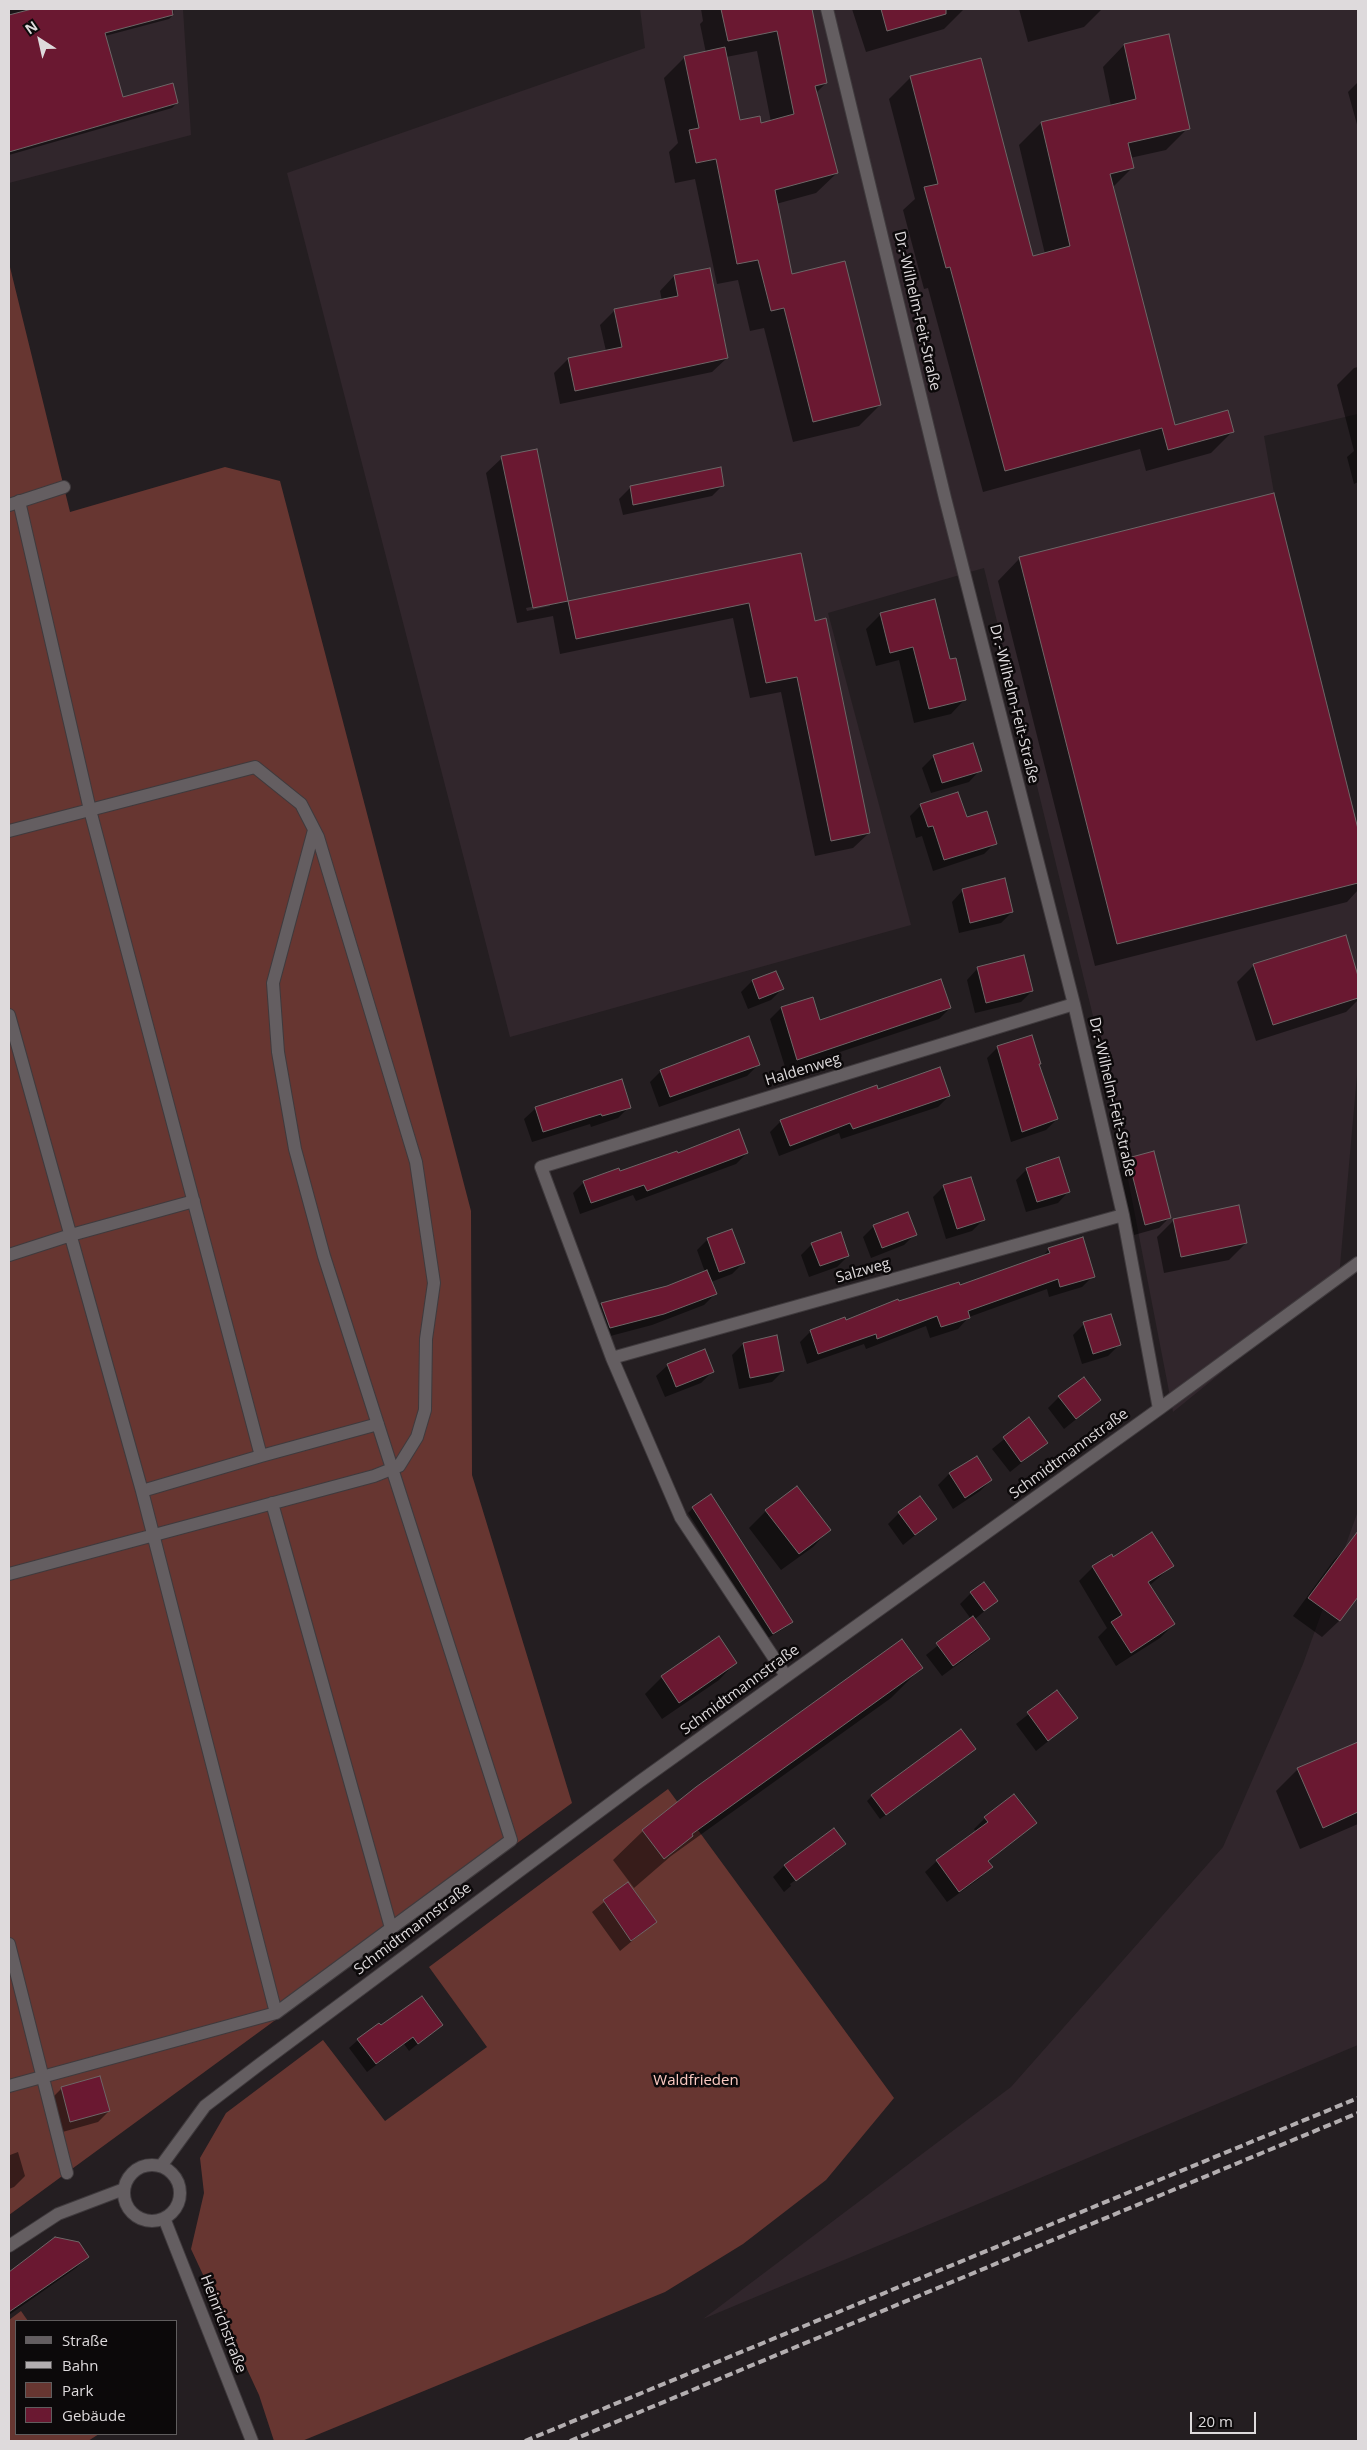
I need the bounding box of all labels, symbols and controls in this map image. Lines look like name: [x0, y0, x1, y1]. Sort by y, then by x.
north arrow: [15, 15, 65, 65]
text: N: [21, 16, 41, 38]
street label: Dr.-Wilhelm-Feit-Straße: [890, 229, 944, 393]
street label: Dr.-Wilhelm-Feit-Straße: [986, 623, 1042, 785]
street label: Dr.-Wilhelm-Feit-Straße: [1085, 1015, 1139, 1179]
street label: Haldenweg: [763, 1050, 843, 1090]
street label: Salzweg: [834, 1255, 892, 1287]
street label: Schmidtmannstraße: [1006, 1405, 1132, 1503]
street label: Schmidtmannstraße: [677, 1641, 803, 1739]
street label: Schmidtmannstraße: [351, 1879, 475, 1979]
park label: Waldfrieden: [653, 2072, 739, 2090]
street label: Heinrichstraße: [196, 2272, 250, 2376]
legend: [15, 2320, 178, 2435]
text: Straße: [62, 2330, 108, 2350]
text: Bahn: [62, 2355, 98, 2375]
text: Park: [62, 2380, 93, 2400]
scale bar: [1192, 2402, 1258, 2434]
text: Gebäude: [62, 2405, 126, 2425]
text: 20 m: [1198, 2411, 1233, 2431]

